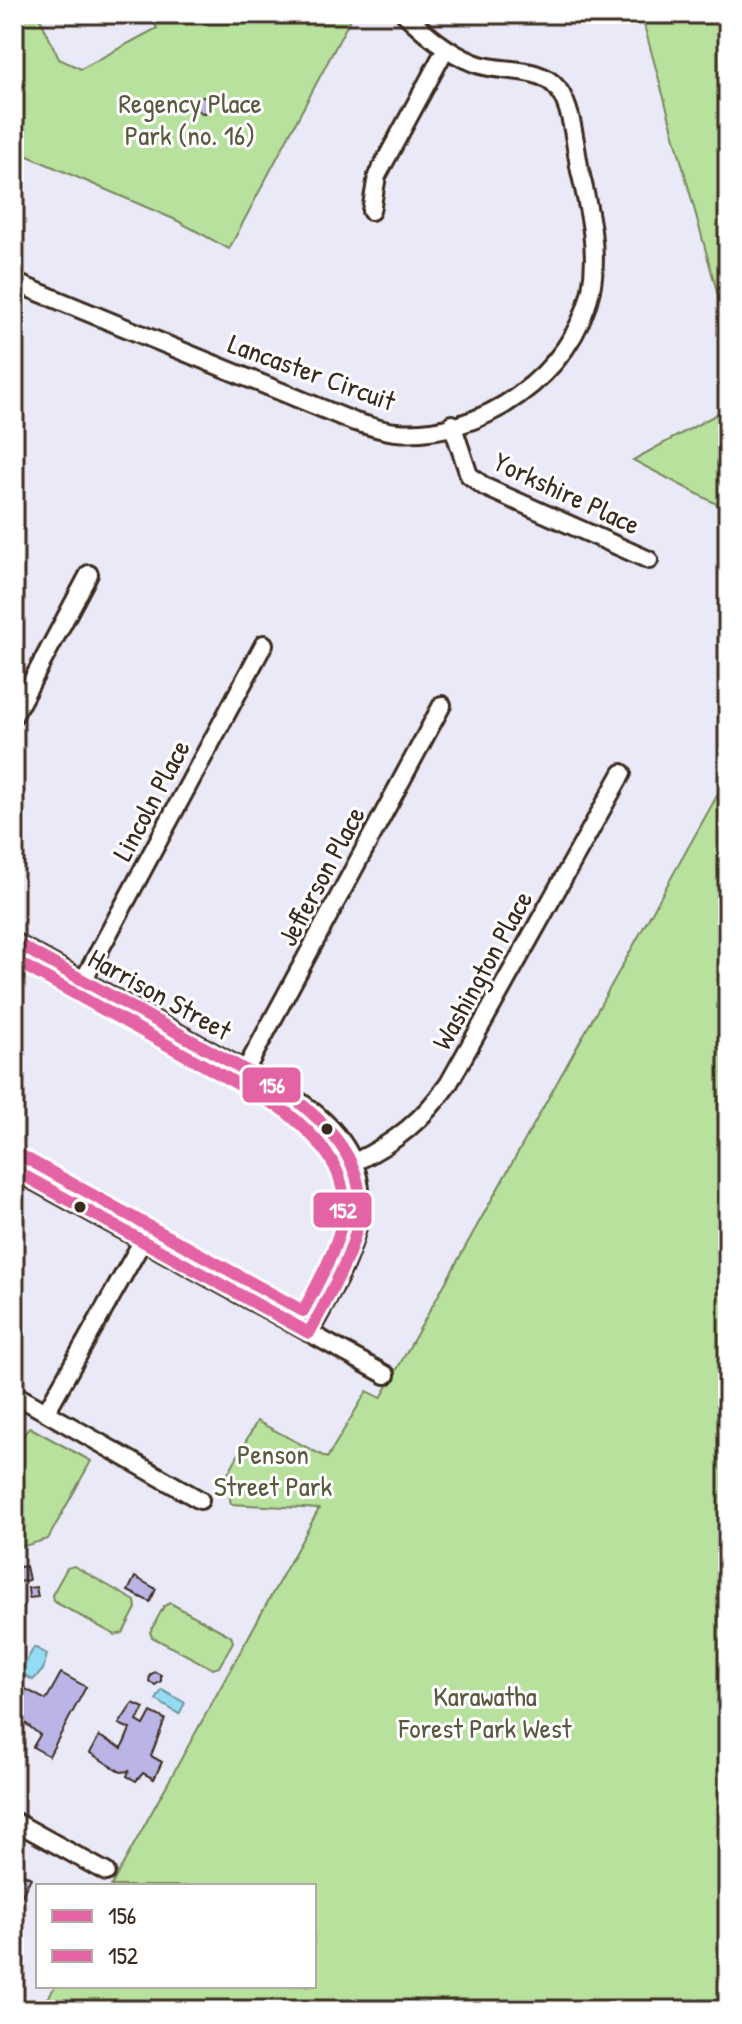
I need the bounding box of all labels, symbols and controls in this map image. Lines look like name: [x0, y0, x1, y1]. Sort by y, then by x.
park label: Regency Place Park (no. 16): [118, 84, 262, 154]
street label: Lancaster Circuit: [223, 324, 401, 420]
street label: Yorkshire Place: [488, 443, 646, 543]
street label: Lincoln Place: [103, 733, 199, 867]
street label: Jefferson Place: [268, 799, 374, 953]
street label: Washington Place: [423, 884, 541, 1056]
street label: Harrison Street: [82, 939, 239, 1049]
line badge: 156: [241, 1066, 302, 1104]
text: 156: [259, 1070, 285, 1100]
unlabelled marker: [319, 1121, 335, 1137]
line badge: 152: [312, 1191, 373, 1229]
text: 152: [329, 1195, 357, 1225]
unlabelled marker: [72, 1199, 88, 1215]
park label: Penson Street Park: [214, 1435, 333, 1505]
park label: Karawatha Forest Park West: [398, 1677, 572, 1747]
legend: [36, 1884, 316, 1988]
text: 156: [108, 1899, 136, 1931]
text: 152: [108, 1939, 138, 1971]

